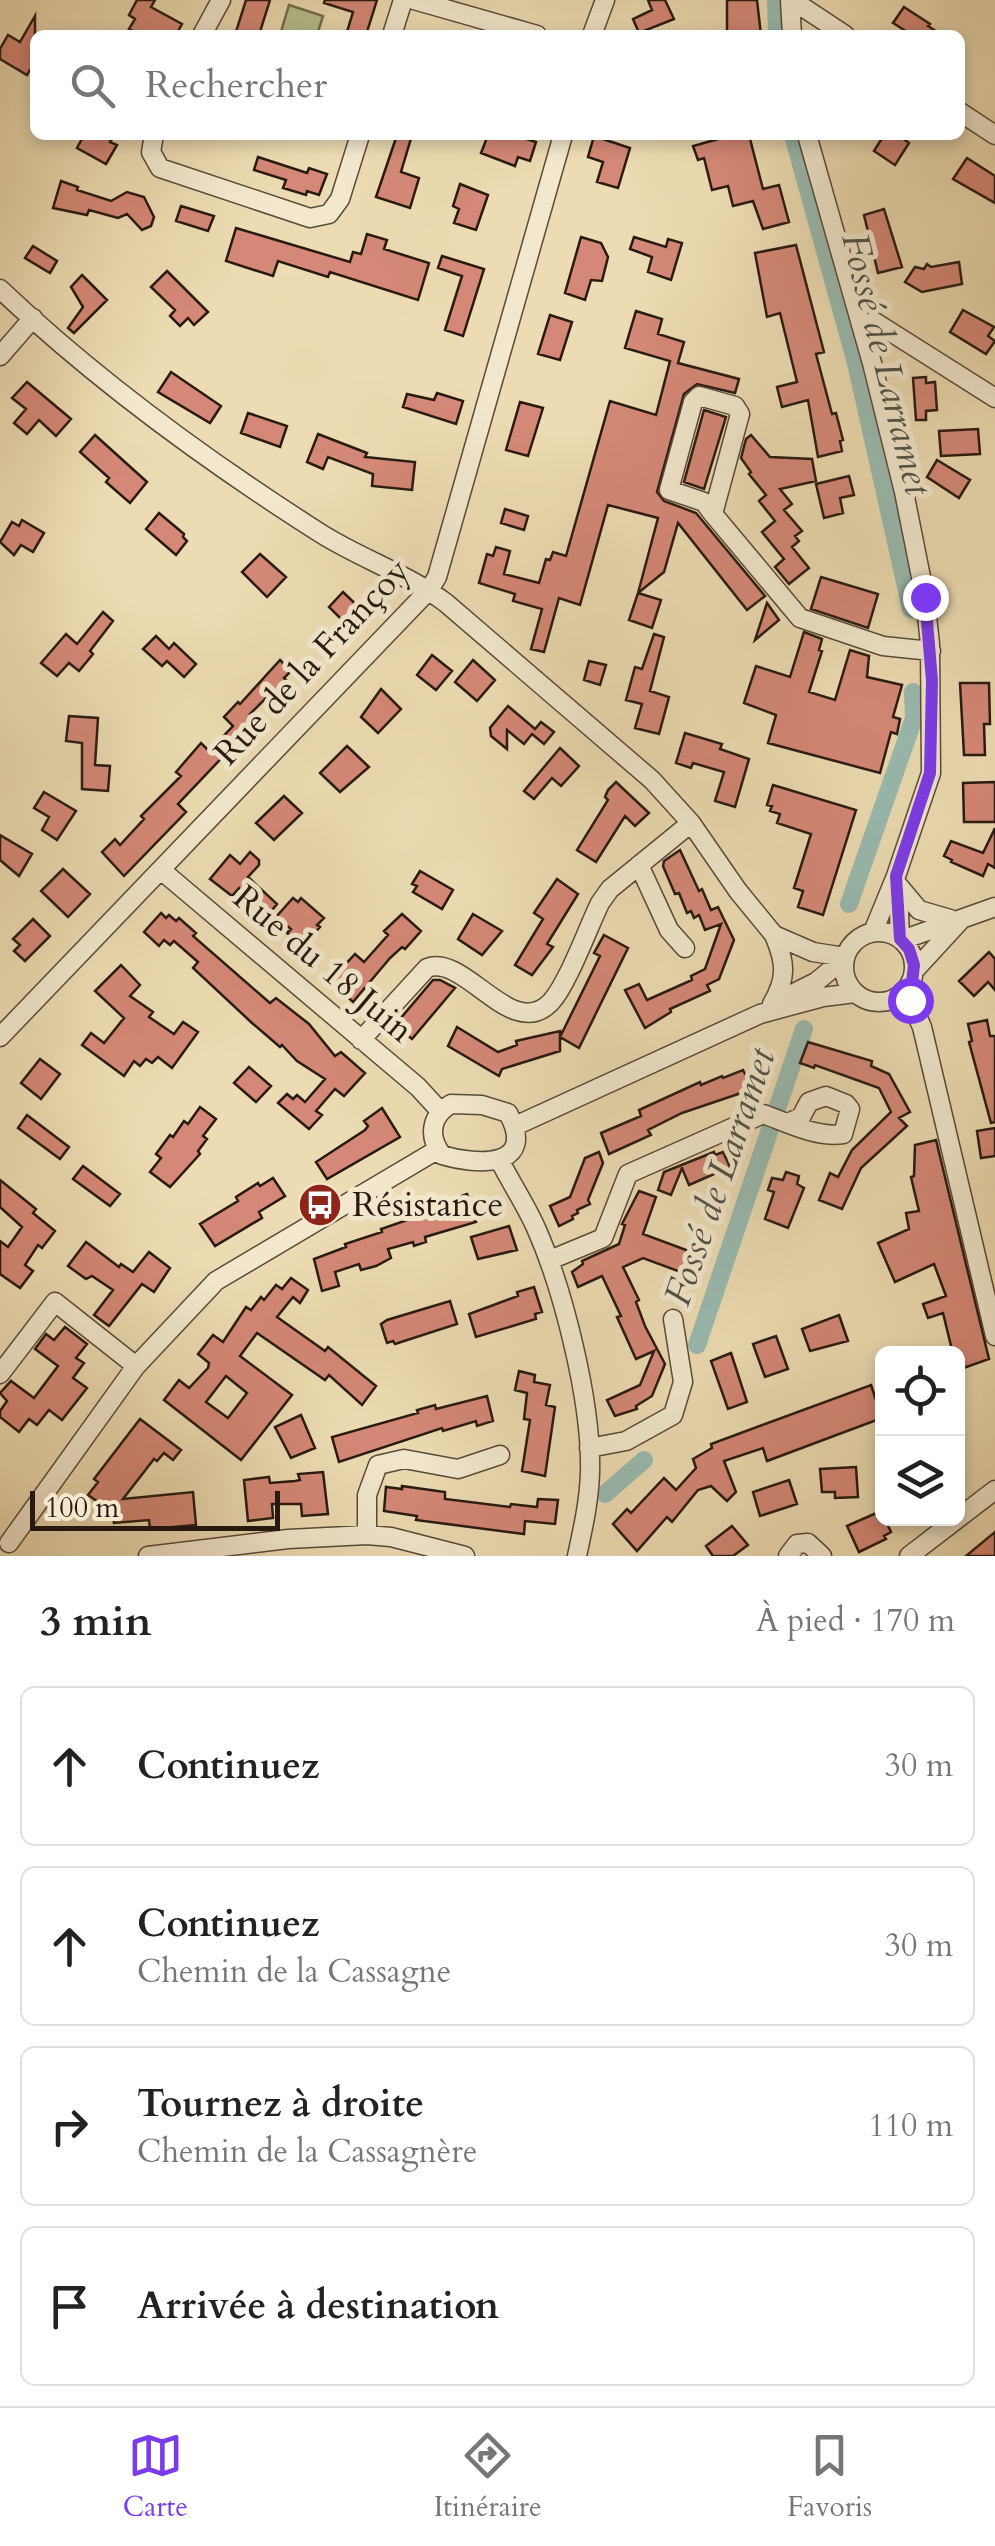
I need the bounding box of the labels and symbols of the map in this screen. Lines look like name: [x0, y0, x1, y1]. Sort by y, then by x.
water label: Fossé de Larramet: [828, 228, 944, 502]
street label: Rue de la Françoy: [203, 548, 421, 776]
route end: [903, 575, 949, 621]
street label: Rue du 18 Juin: [223, 874, 424, 1054]
route start: [888, 978, 934, 1024]
water label: Fossé de Larramet: [652, 1041, 789, 1312]
place label: Résistance: [352, 1181, 503, 1229]
bus stop icon: Résistance: [297, 1182, 343, 1228]
scale bar: [30, 1486, 280, 1530]

